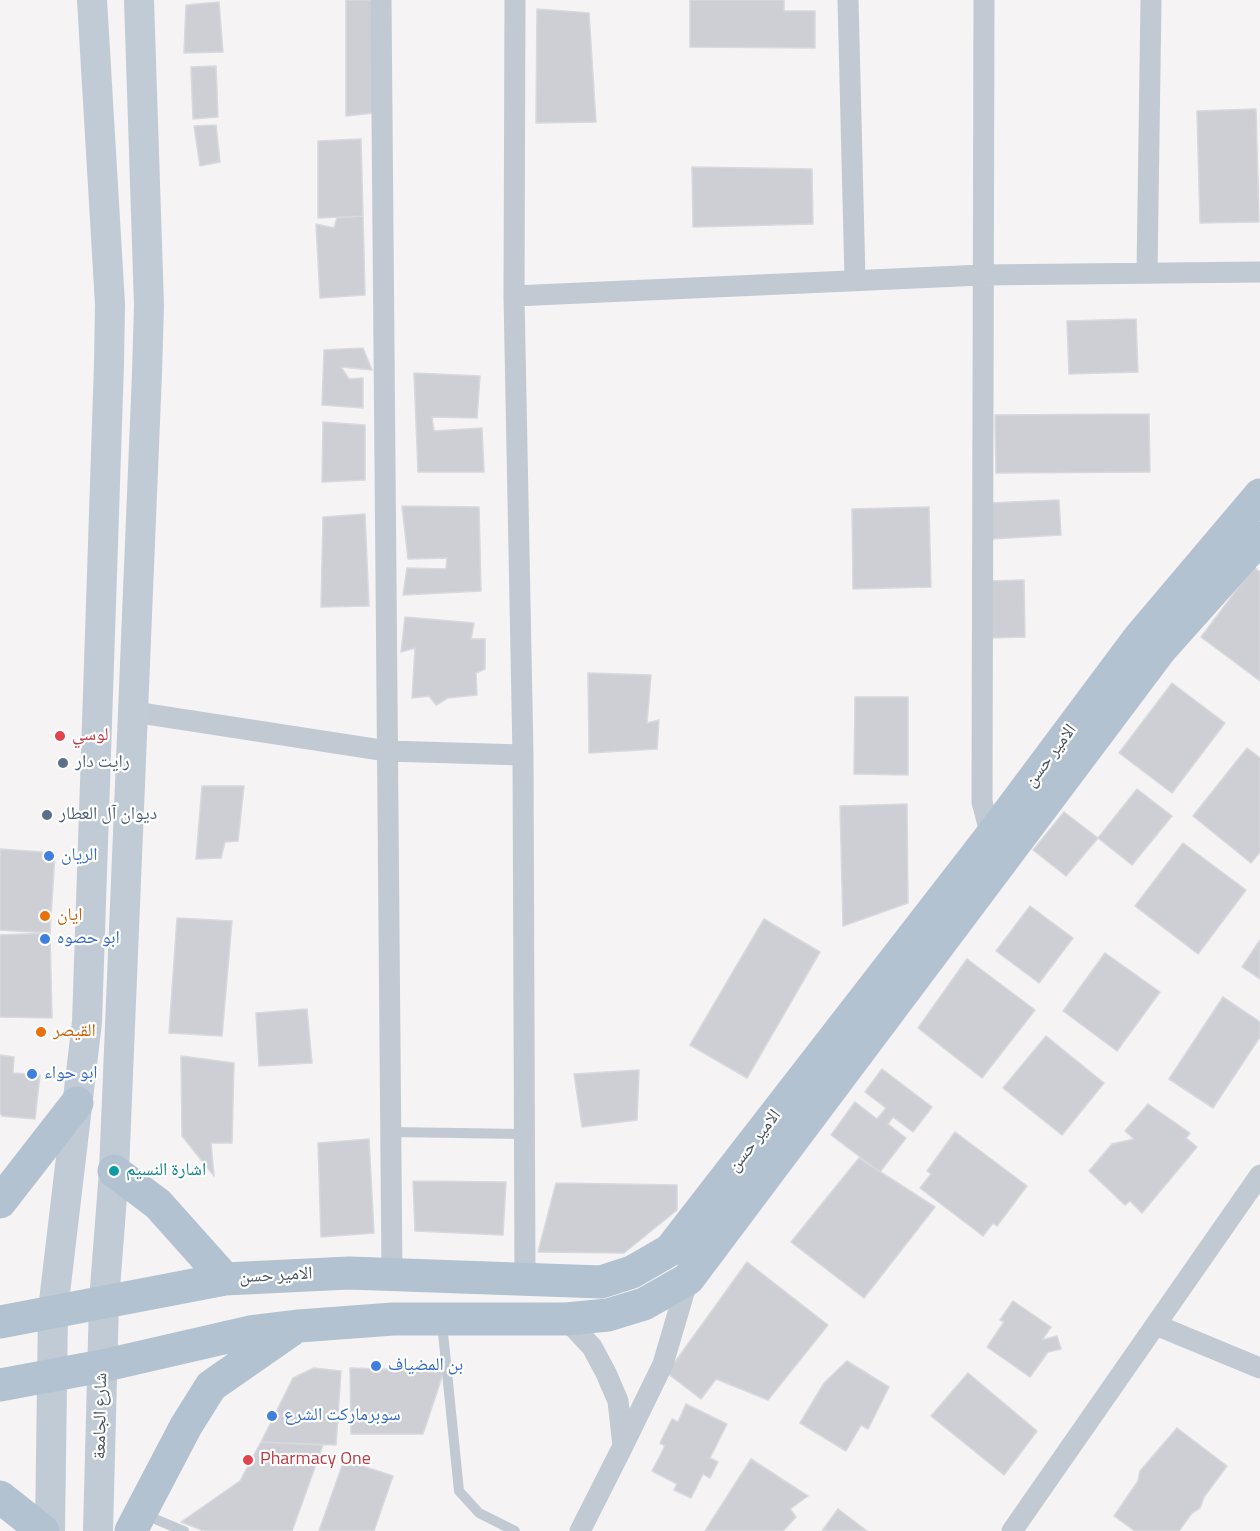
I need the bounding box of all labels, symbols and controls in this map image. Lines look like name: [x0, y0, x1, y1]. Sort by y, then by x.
street label: الامير حسن: [1020, 720, 1082, 792]
place label: لوسي: [72, 725, 108, 747]
marker: لوسي: [53, 729, 67, 743]
place label: رايت دار: [75, 752, 130, 774]
marker: رايت دار: [56, 756, 70, 770]
place label: ديوان آل العطار: [59, 804, 157, 826]
marker: ديوان آل العطار: [40, 808, 54, 822]
place label: الريان: [61, 845, 98, 867]
marker: الريان: [42, 849, 56, 863]
place label: ايان: [57, 905, 83, 927]
marker: ايان: [38, 909, 52, 923]
place label: ابو حصوه: [57, 928, 120, 950]
marker: ابو حصوه: [38, 932, 52, 946]
place label: القيصر: [53, 1021, 96, 1043]
marker: القيصر: [34, 1025, 48, 1039]
place label: ابو حواء: [44, 1063, 98, 1085]
marker: ابو حواء: [25, 1067, 39, 1081]
street label: الامير حسن: [724, 1105, 786, 1177]
place label: اشارة النسيم: [126, 1160, 206, 1182]
marker: اشارة النسيم: [107, 1164, 121, 1178]
street label: الامير حسن: [239, 1263, 313, 1289]
place label: بن المضياف: [388, 1355, 463, 1377]
marker: بن المضياف: [369, 1359, 383, 1373]
street label: شارع الجامعة: [89, 1373, 113, 1459]
place label: سوبرماركت الشرع: [284, 1405, 401, 1427]
marker: سوبرماركت الشرع: [265, 1409, 279, 1423]
place label: Pharmacy One: [260, 1449, 371, 1471]
marker: Pharmacy One: [241, 1453, 255, 1467]

